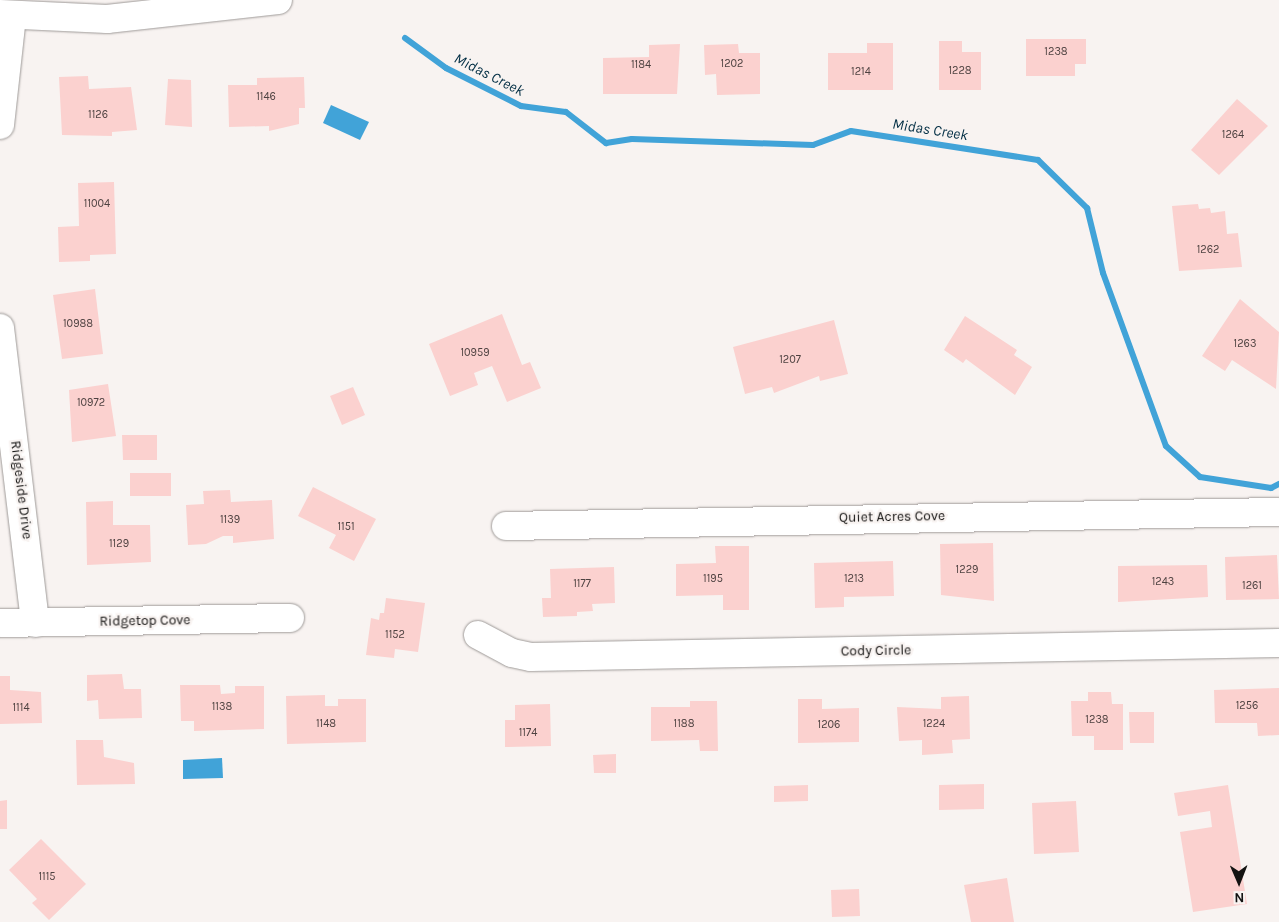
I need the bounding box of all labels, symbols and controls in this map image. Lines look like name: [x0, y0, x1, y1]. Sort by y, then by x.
house number: 1238: [1044, 45, 1068, 59]
water label: Midas Creek: [451, 50, 527, 100]
house number: 1202: [721, 57, 743, 71]
house number: 1184: [631, 58, 651, 72]
house number: 1228: [948, 64, 972, 78]
house number: 1214: [851, 65, 871, 79]
house number: 1146: [256, 90, 276, 104]
house number: 1126: [88, 108, 108, 122]
water label: Midas Creek: [891, 115, 969, 145]
house number: 1264: [1222, 128, 1244, 142]
house number: 11004: [84, 197, 110, 211]
house number: 1262: [1197, 243, 1219, 257]
house number: 10988: [63, 317, 93, 331]
house number: 1263: [1234, 337, 1256, 351]
house number: 10959: [460, 346, 490, 360]
house number: 1207: [779, 353, 801, 367]
house number: 10972: [77, 396, 105, 410]
street label: Ridgeside Drive: [7, 440, 35, 540]
street label: Quiet Acres Cove: [839, 508, 945, 526]
house number: 1139: [220, 513, 240, 527]
house number: 1151: [337, 520, 355, 534]
house number: 1129: [109, 537, 129, 551]
house number: 1229: [956, 563, 978, 577]
house number: 1195: [703, 572, 723, 586]
house number: 1213: [844, 572, 864, 586]
house number: 1243: [1152, 575, 1174, 589]
house number: 1177: [573, 577, 591, 591]
house number: 1261: [1242, 579, 1262, 593]
street label: Ridgetop Cove: [99, 612, 191, 630]
house number: 1152: [385, 628, 405, 642]
street label: Cody Circle: [841, 642, 911, 660]
house number: 1256: [1236, 699, 1258, 713]
house number: 1138: [212, 700, 232, 714]
house number: 1114: [12, 701, 30, 715]
house number: 1238: [1085, 713, 1109, 727]
house number: 1148: [316, 717, 336, 731]
house number: 1188: [674, 717, 694, 731]
house number: 1224: [923, 717, 945, 731]
house number: 1206: [818, 718, 840, 732]
house number: 1174: [519, 726, 537, 740]
north arrow: [1214, 857, 1264, 907]
house number: 1115: [38, 870, 56, 884]
text: N: [1234, 889, 1244, 906]

